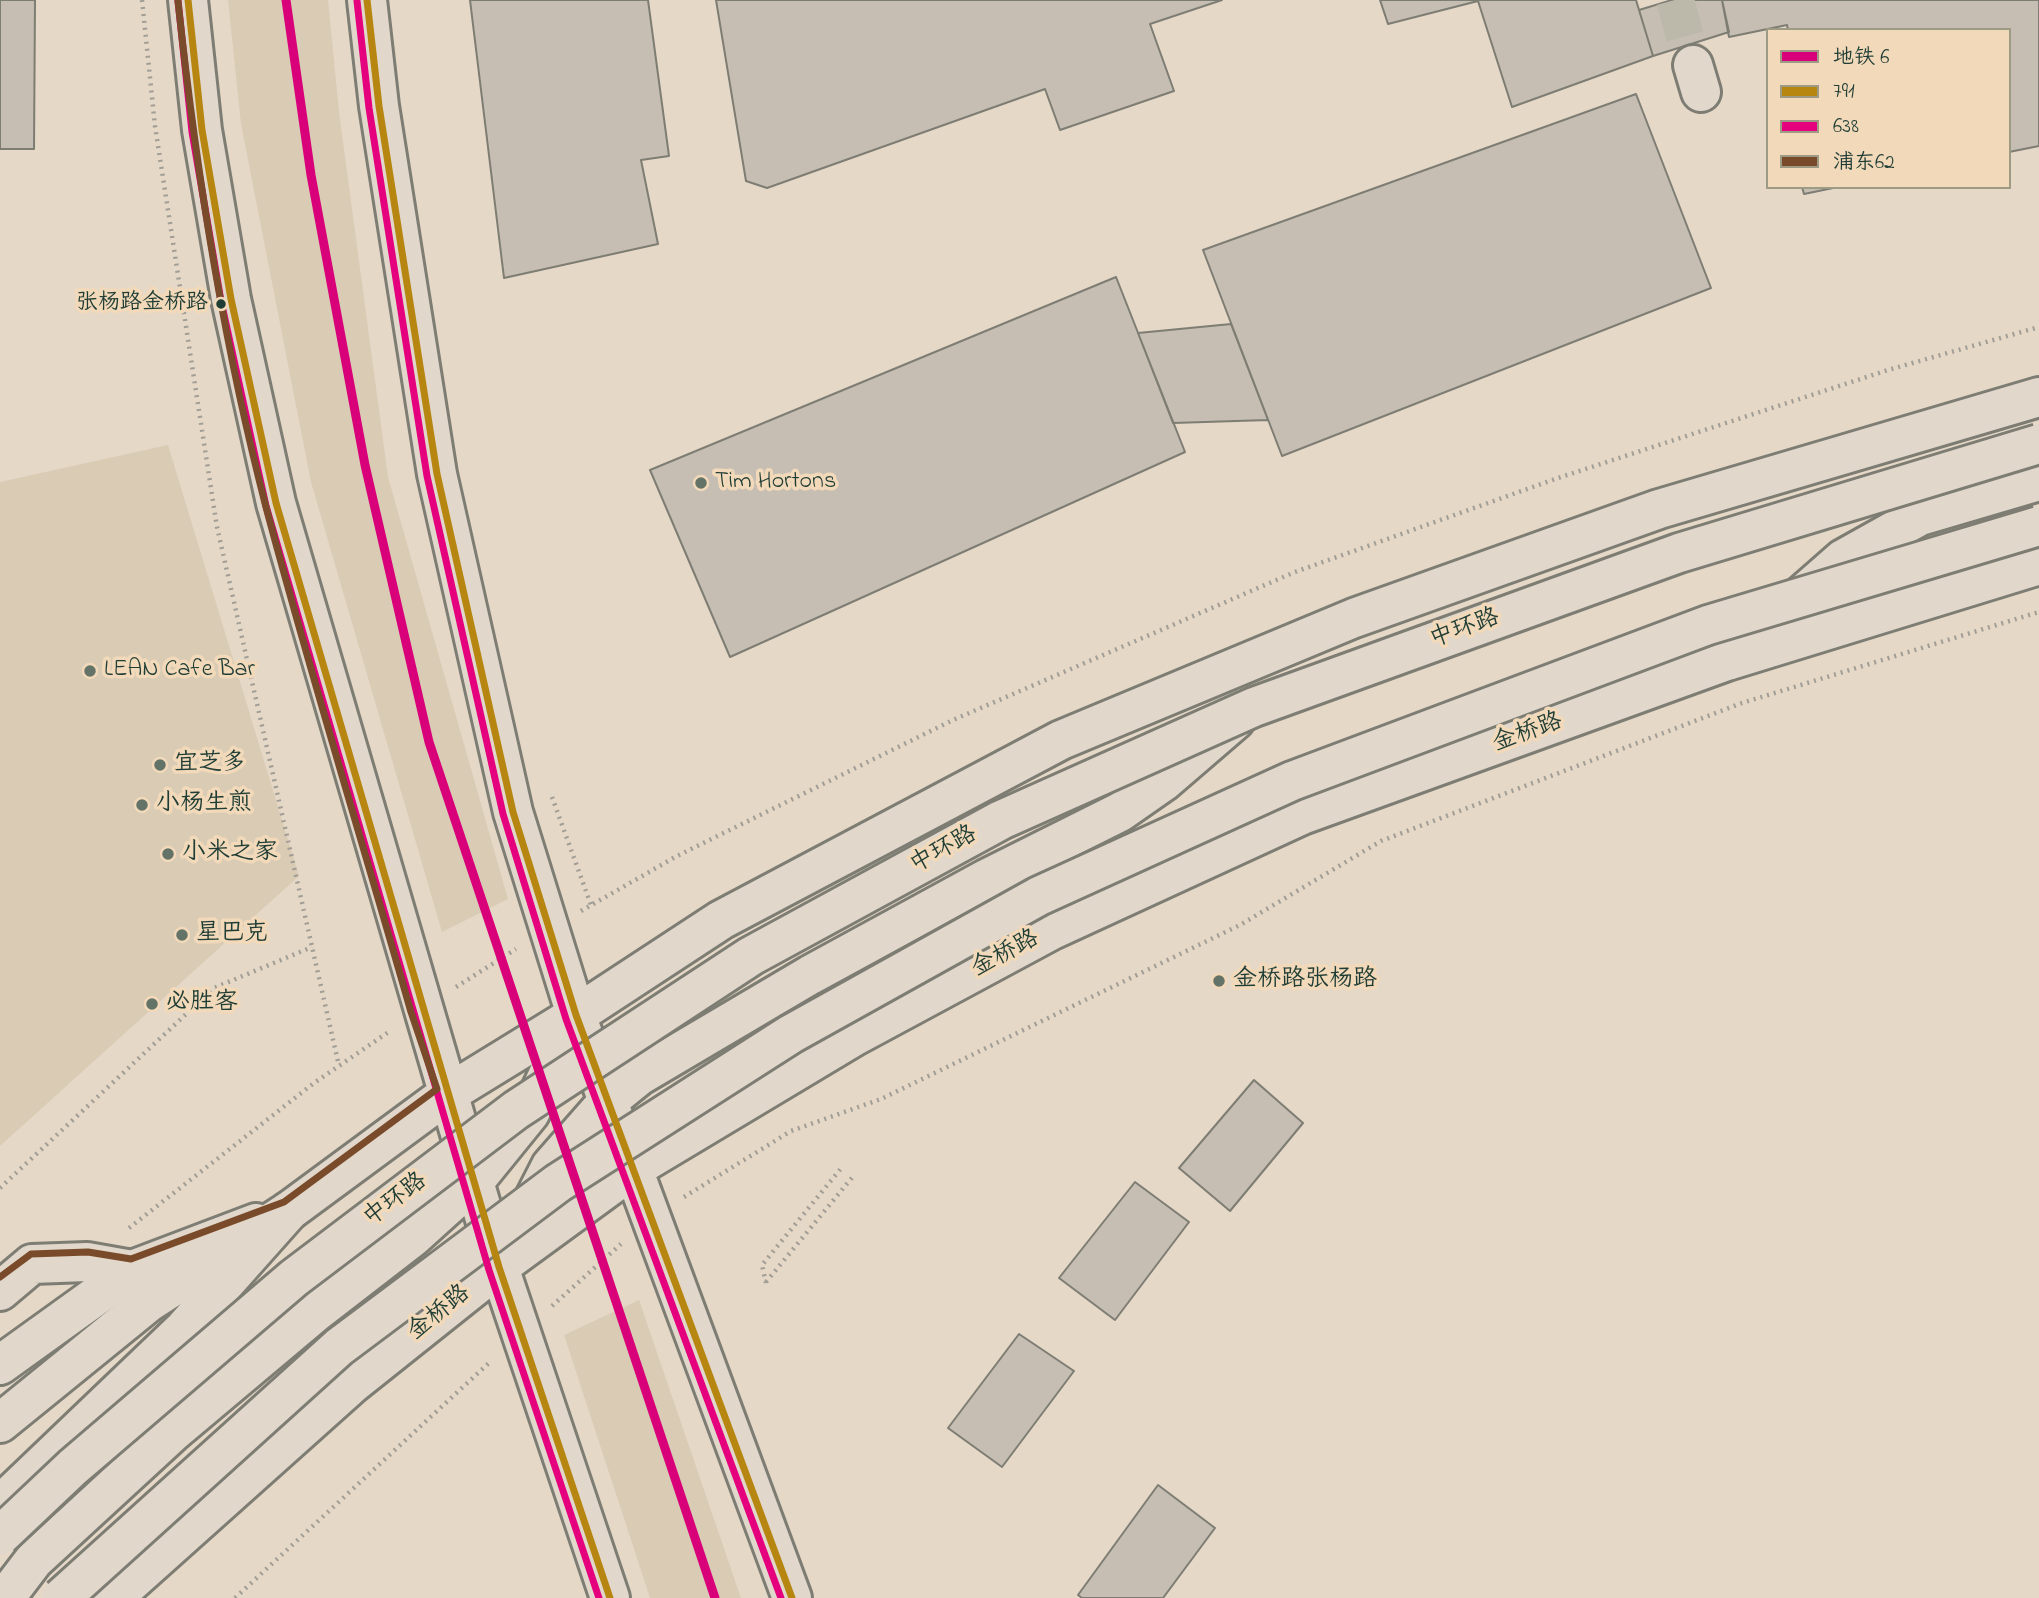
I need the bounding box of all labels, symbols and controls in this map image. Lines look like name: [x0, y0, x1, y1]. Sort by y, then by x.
legend: [1766, 28, 2011, 189]
text: 地铁 6: [1833, 43, 1890, 73]
text: 791: [1833, 77, 1855, 107]
text: 638: [1833, 112, 1859, 142]
text: 浦东62: [1833, 148, 1895, 178]
place label: 张杨路金桥路: [76, 291, 208, 317]
marker: 张杨路金桥路: [214, 297, 228, 311]
place label: Tim Hortons: [715, 469, 836, 497]
marker: Tim Hortons: [693, 475, 709, 491]
street label: 中环路: [1426, 604, 1504, 656]
place label: LEAN Cafe Bar: [104, 657, 255, 685]
marker: LEAN Cafe Bar: [82, 663, 98, 679]
street label: 金桥路: [1489, 708, 1567, 760]
place label: 宜芝多: [174, 751, 246, 779]
marker: 宜芝多: [152, 757, 168, 773]
place label: 小杨生煎: [156, 791, 252, 819]
marker: 小杨生煎: [134, 797, 150, 813]
street label: 中环路: [906, 821, 982, 881]
place label: 小米之家: [182, 840, 278, 868]
marker: 小米之家: [160, 846, 176, 862]
place label: 星巴克: [196, 921, 268, 949]
street label: 金桥路: [967, 925, 1045, 985]
marker: 星巴克: [174, 927, 190, 943]
place label: 金桥路张杨路: [1233, 967, 1377, 995]
marker: 金桥路张杨路: [1211, 973, 1227, 989]
place label: 必胜客: [166, 990, 238, 1018]
marker: 必胜客: [144, 996, 160, 1012]
street label: 中环路: [359, 1168, 433, 1234]
street label: 金桥路: [403, 1280, 477, 1348]

